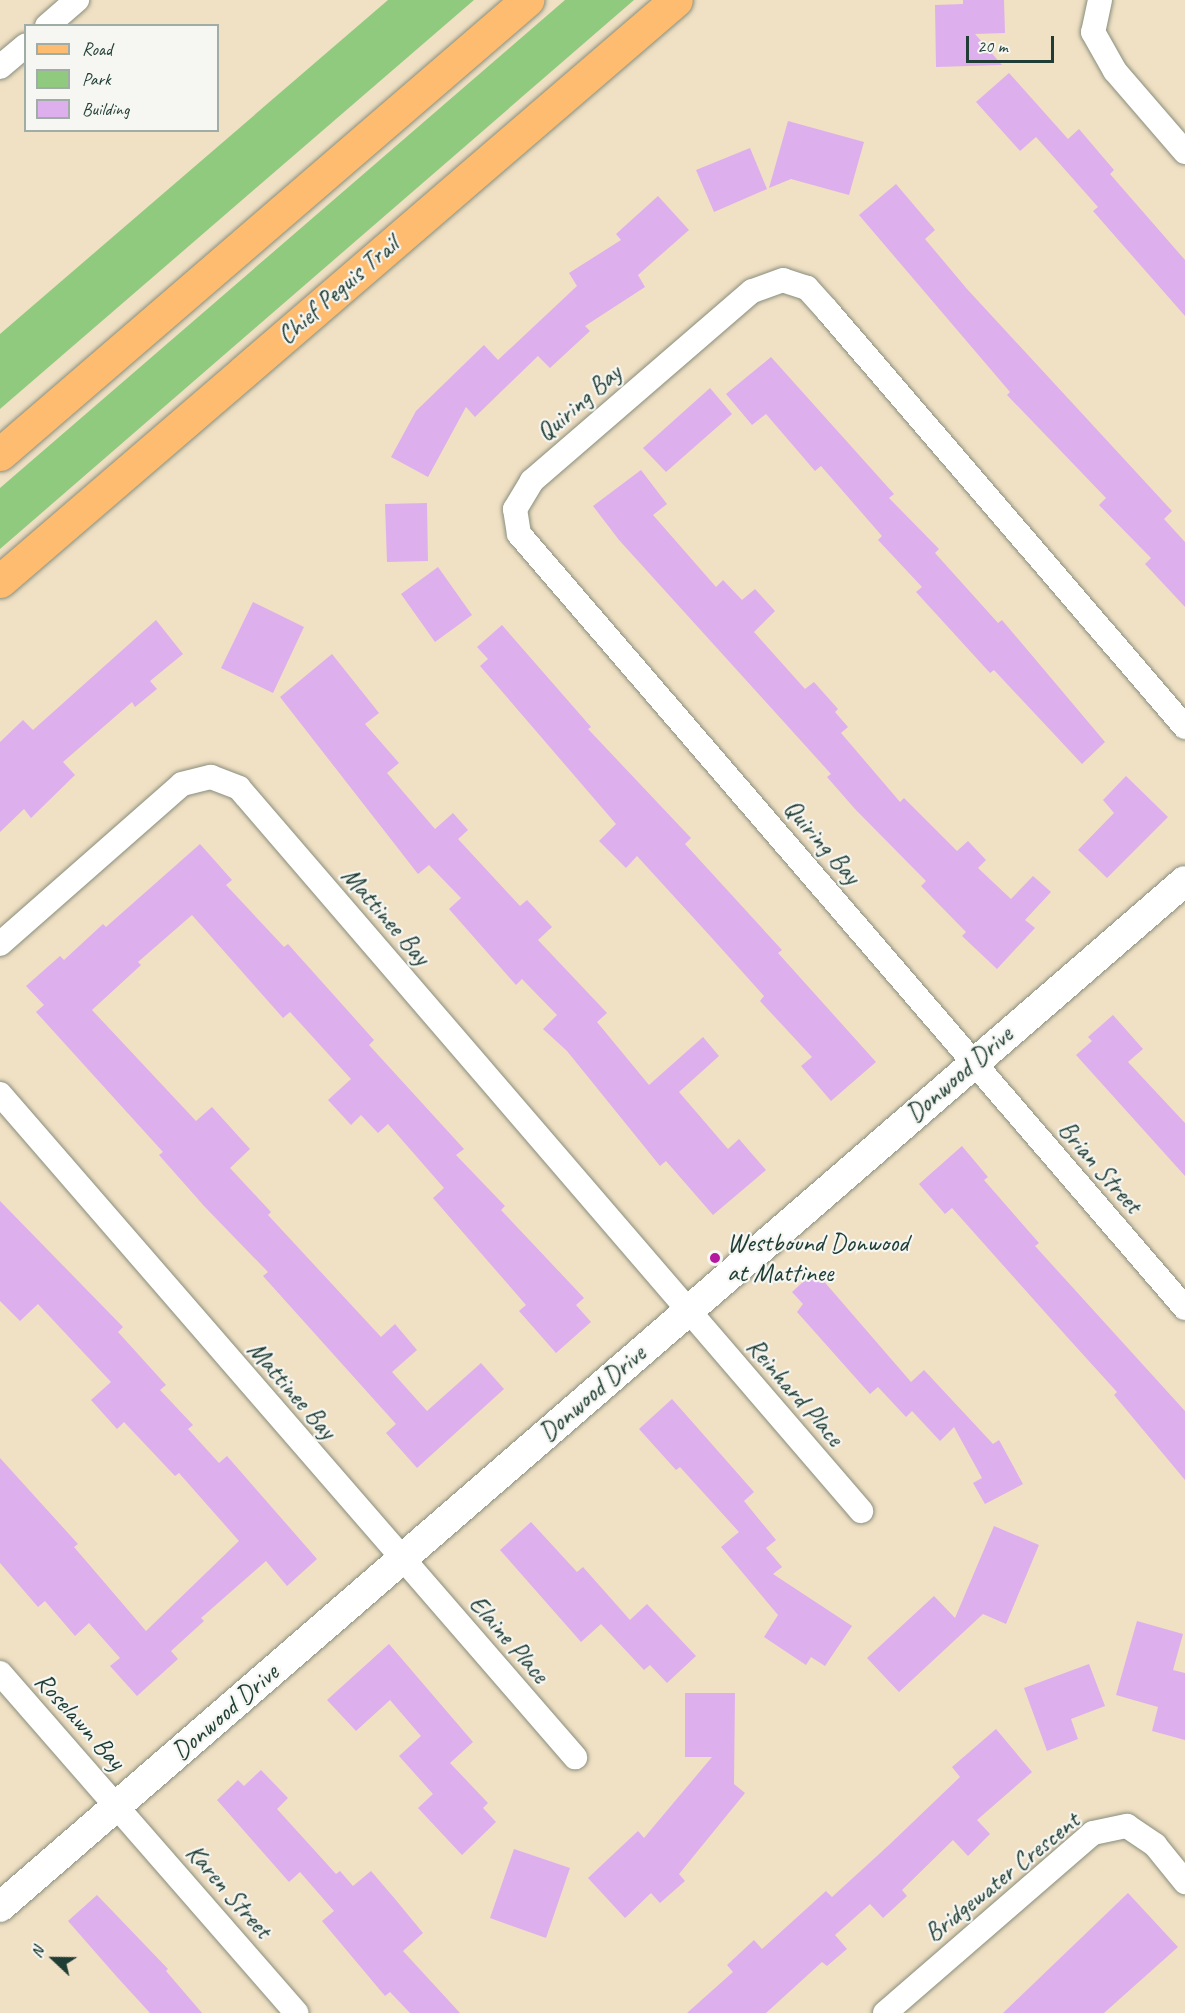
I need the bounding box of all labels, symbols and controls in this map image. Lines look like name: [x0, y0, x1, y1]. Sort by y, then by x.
legend: [24, 24, 219, 132]
scale bar: [969, 24, 1058, 62]
text: 20 m: [977, 35, 1008, 57]
text: Road: [82, 38, 112, 60]
text: Park: [82, 68, 111, 90]
text: Building: [82, 98, 129, 120]
street label: Chief Peguis Trail: [271, 229, 405, 351]
street label: Quiring Bay: [530, 358, 628, 448]
street label: Quiring Bay: [777, 793, 867, 891]
street label: Mattinee Bay: [335, 860, 437, 972]
street label: Donwood Drive: [899, 1019, 1019, 1129]
street label: Brian Street: [1051, 1114, 1149, 1220]
place label: Westbound Donwood at Mattinee: [727, 1227, 908, 1288]
marker: Westbound Donwood at Mattinee: [708, 1251, 722, 1265]
street label: Reinhard Place: [740, 1332, 850, 1452]
street label: Mattinee Bay: [241, 1334, 343, 1446]
street label: Donwood Drive: [532, 1338, 652, 1448]
street label: Elaine Place: [462, 1589, 556, 1689]
street label: Donwood Drive: [165, 1657, 285, 1767]
street label: Roselawn Bay: [28, 1666, 132, 1776]
street label: Bridgewater Crescent: [918, 1805, 1086, 1949]
street label: Karen Street: [179, 1837, 279, 1945]
north arrow: [24, 1929, 84, 1989]
text: N: [26, 1944, 48, 1961]

